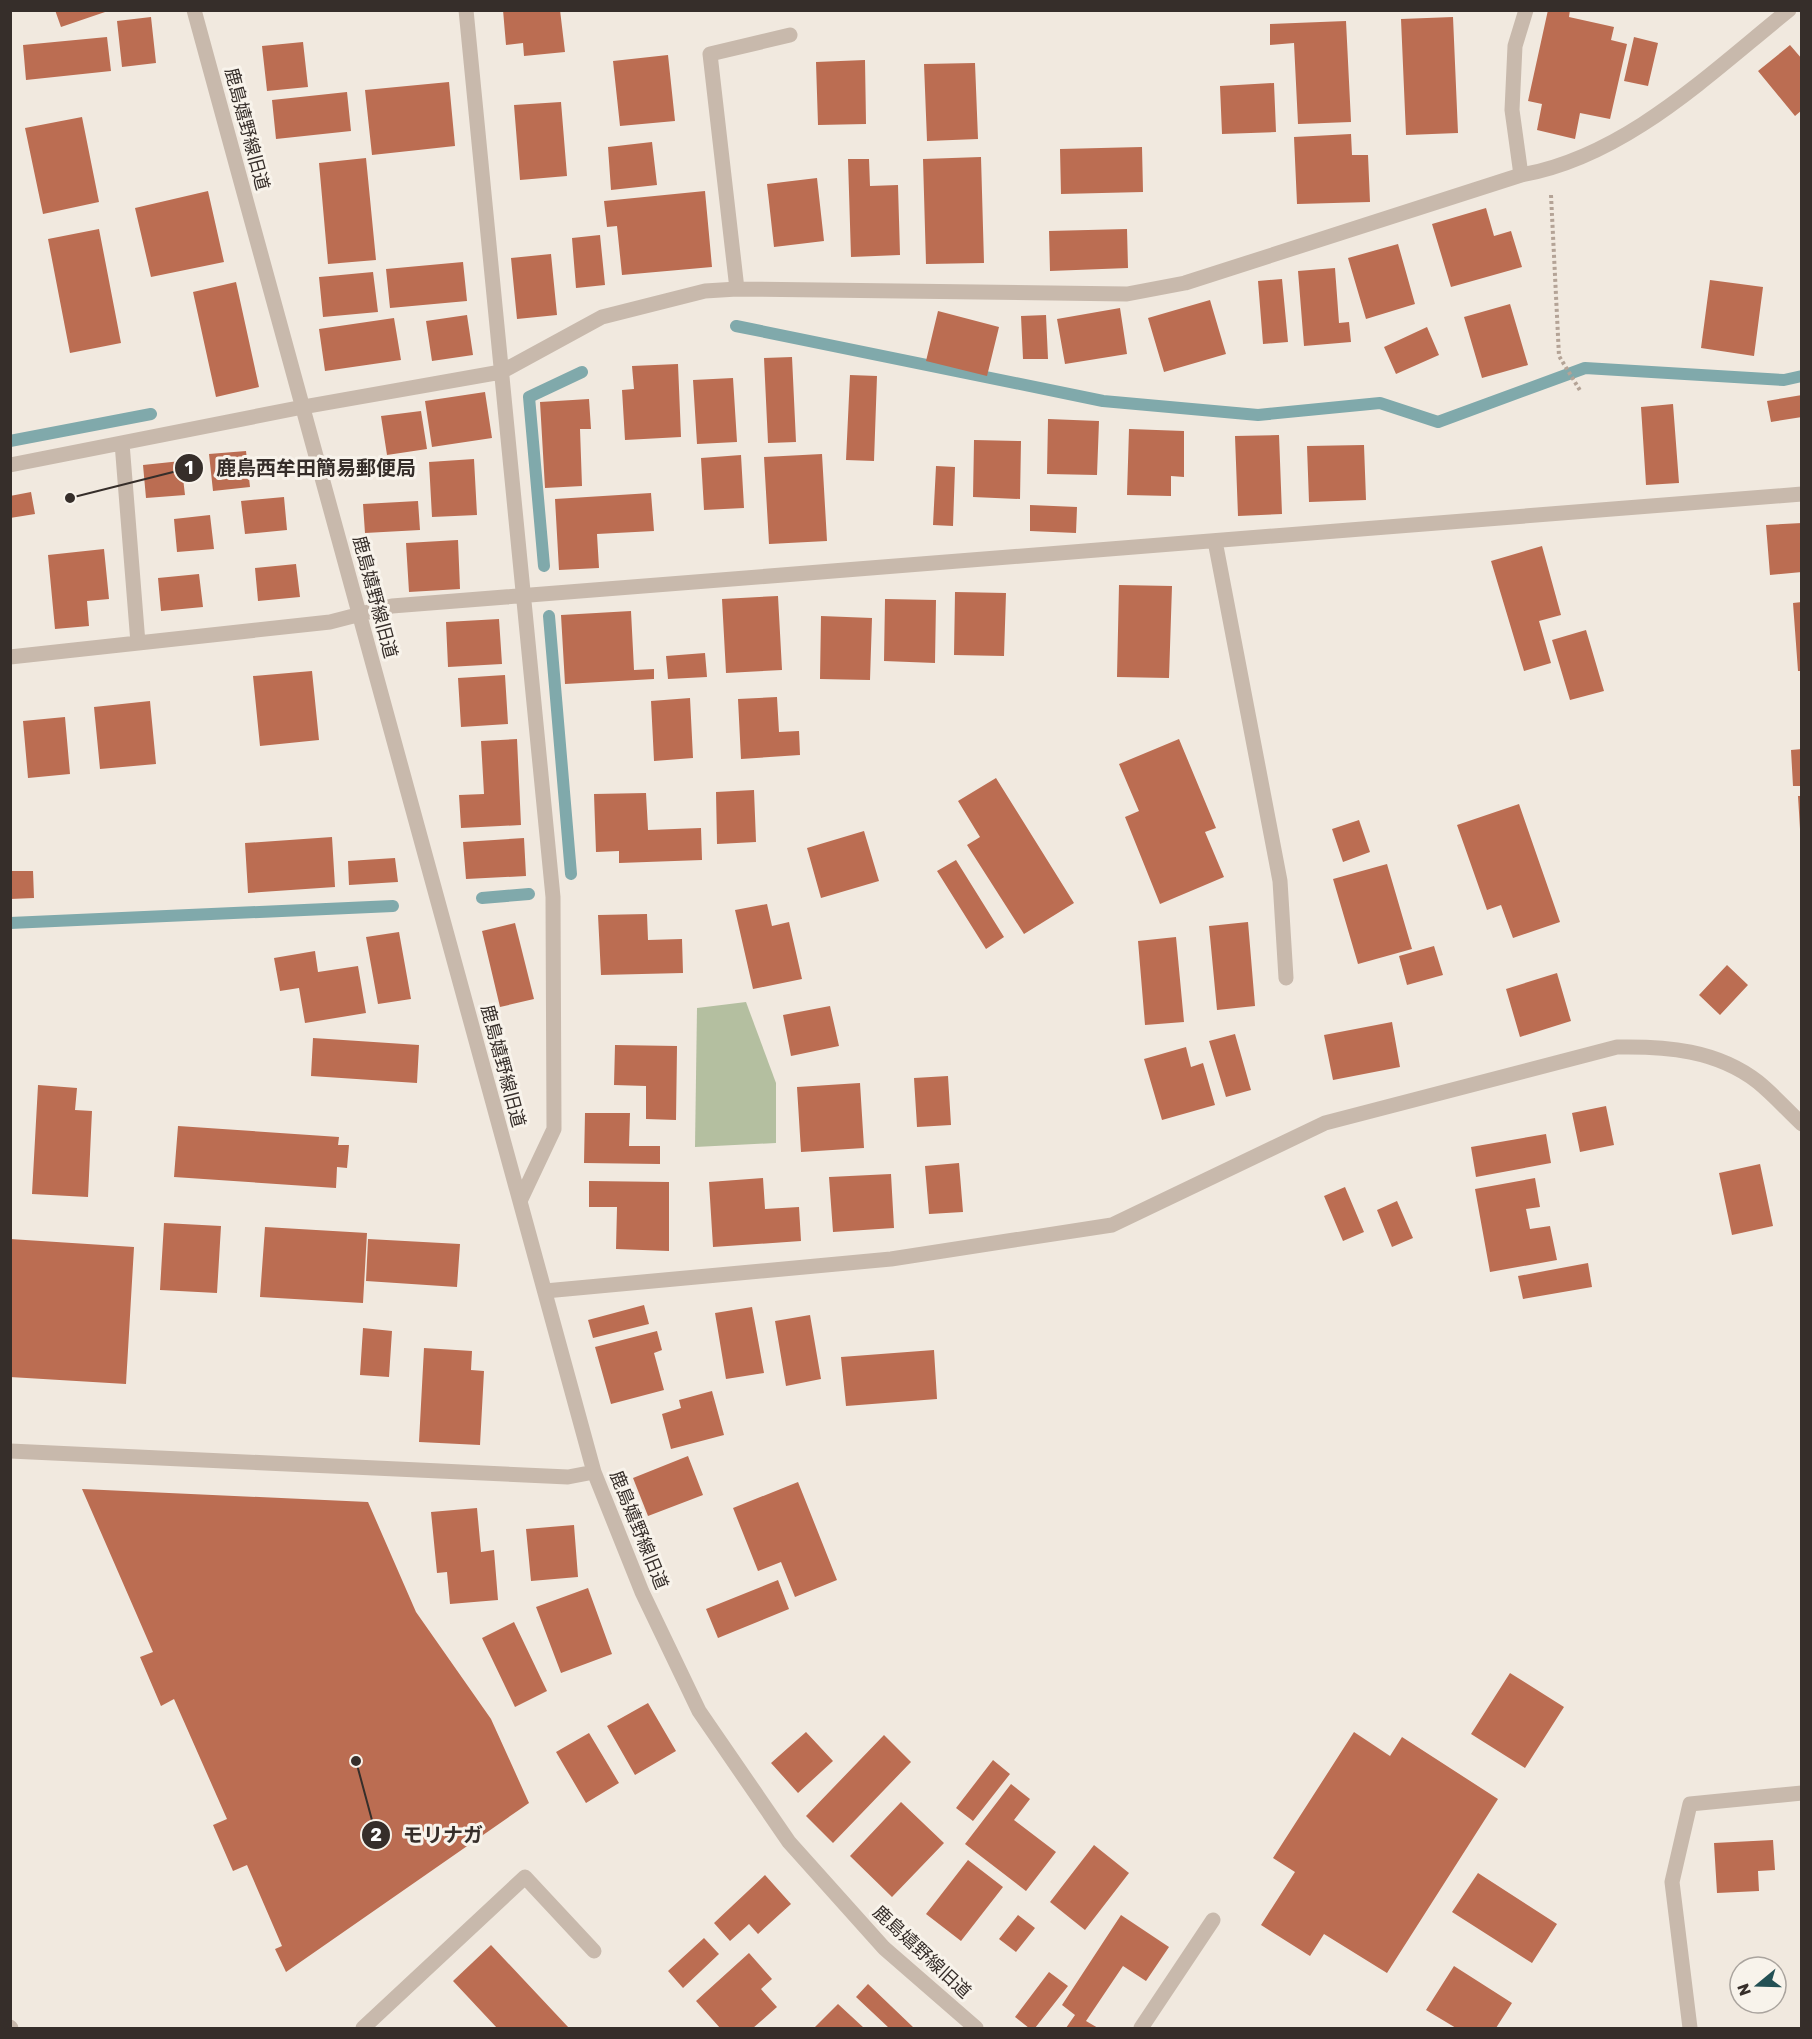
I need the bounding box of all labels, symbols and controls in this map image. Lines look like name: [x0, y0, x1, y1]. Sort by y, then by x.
street label: 鹿島嬉野線旧道: [220, 65, 274, 193]
callout: 鹿島西牟田簡易郵便局: [174, 449, 428, 487]
text: 鹿島西牟田簡易郵便局: [216, 456, 416, 480]
text: 1: [185, 457, 193, 479]
street label: 鹿島嬉野線旧道: [348, 533, 402, 661]
street label: 鹿島嬉野線旧道: [476, 1002, 530, 1130]
street label: 鹿島嬉野線旧道: [605, 1467, 673, 1593]
callout: モリナガ: [361, 1816, 495, 1854]
text: モリナガ: [403, 1823, 483, 1847]
text: 2: [370, 1824, 382, 1846]
street label: 鹿島嬉野線旧道: [868, 1901, 976, 2003]
north arrow: [1728, 1955, 1788, 2015]
text: N: [1733, 1981, 1755, 1998]

